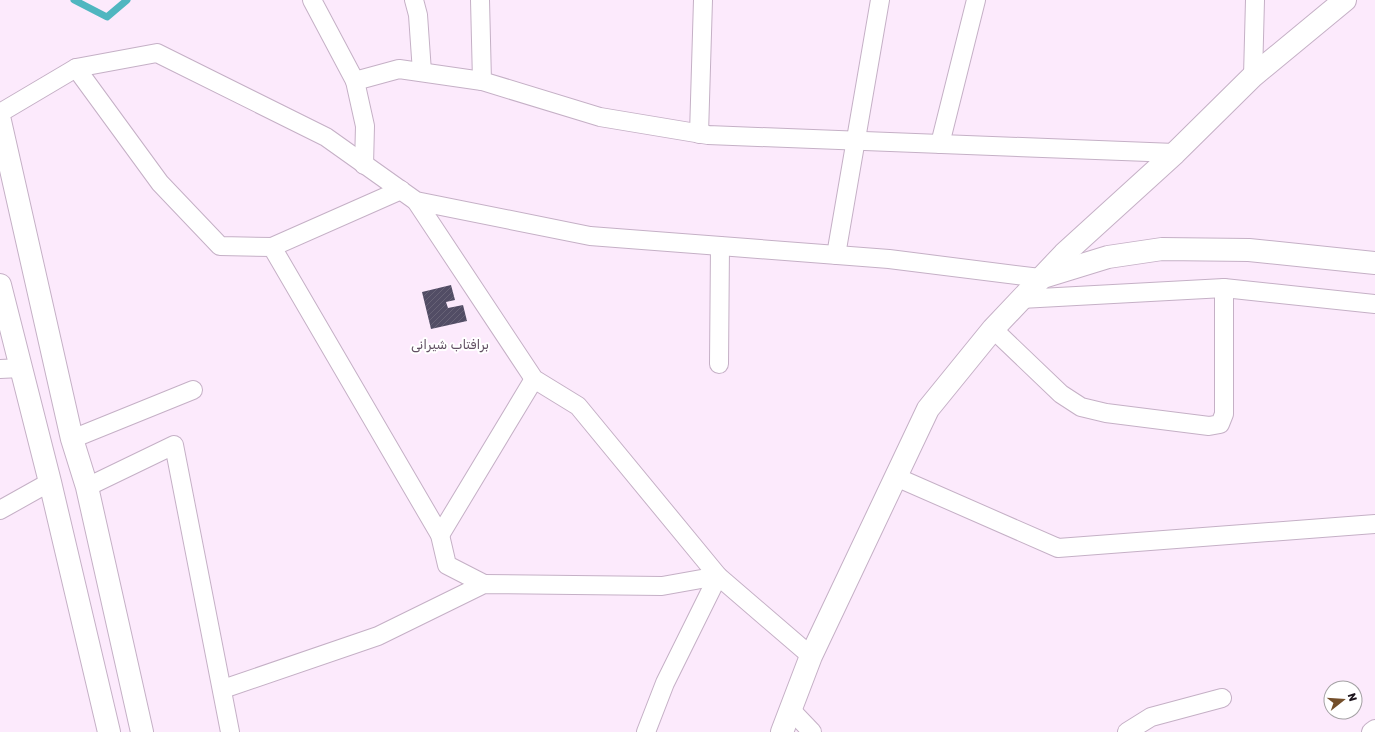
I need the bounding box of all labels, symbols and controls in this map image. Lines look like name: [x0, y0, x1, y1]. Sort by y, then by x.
district label: برافتاب شیرانی: [411, 337, 489, 353]
north arrow: [1323, 680, 1363, 720]
text: N: [1345, 692, 1359, 703]

